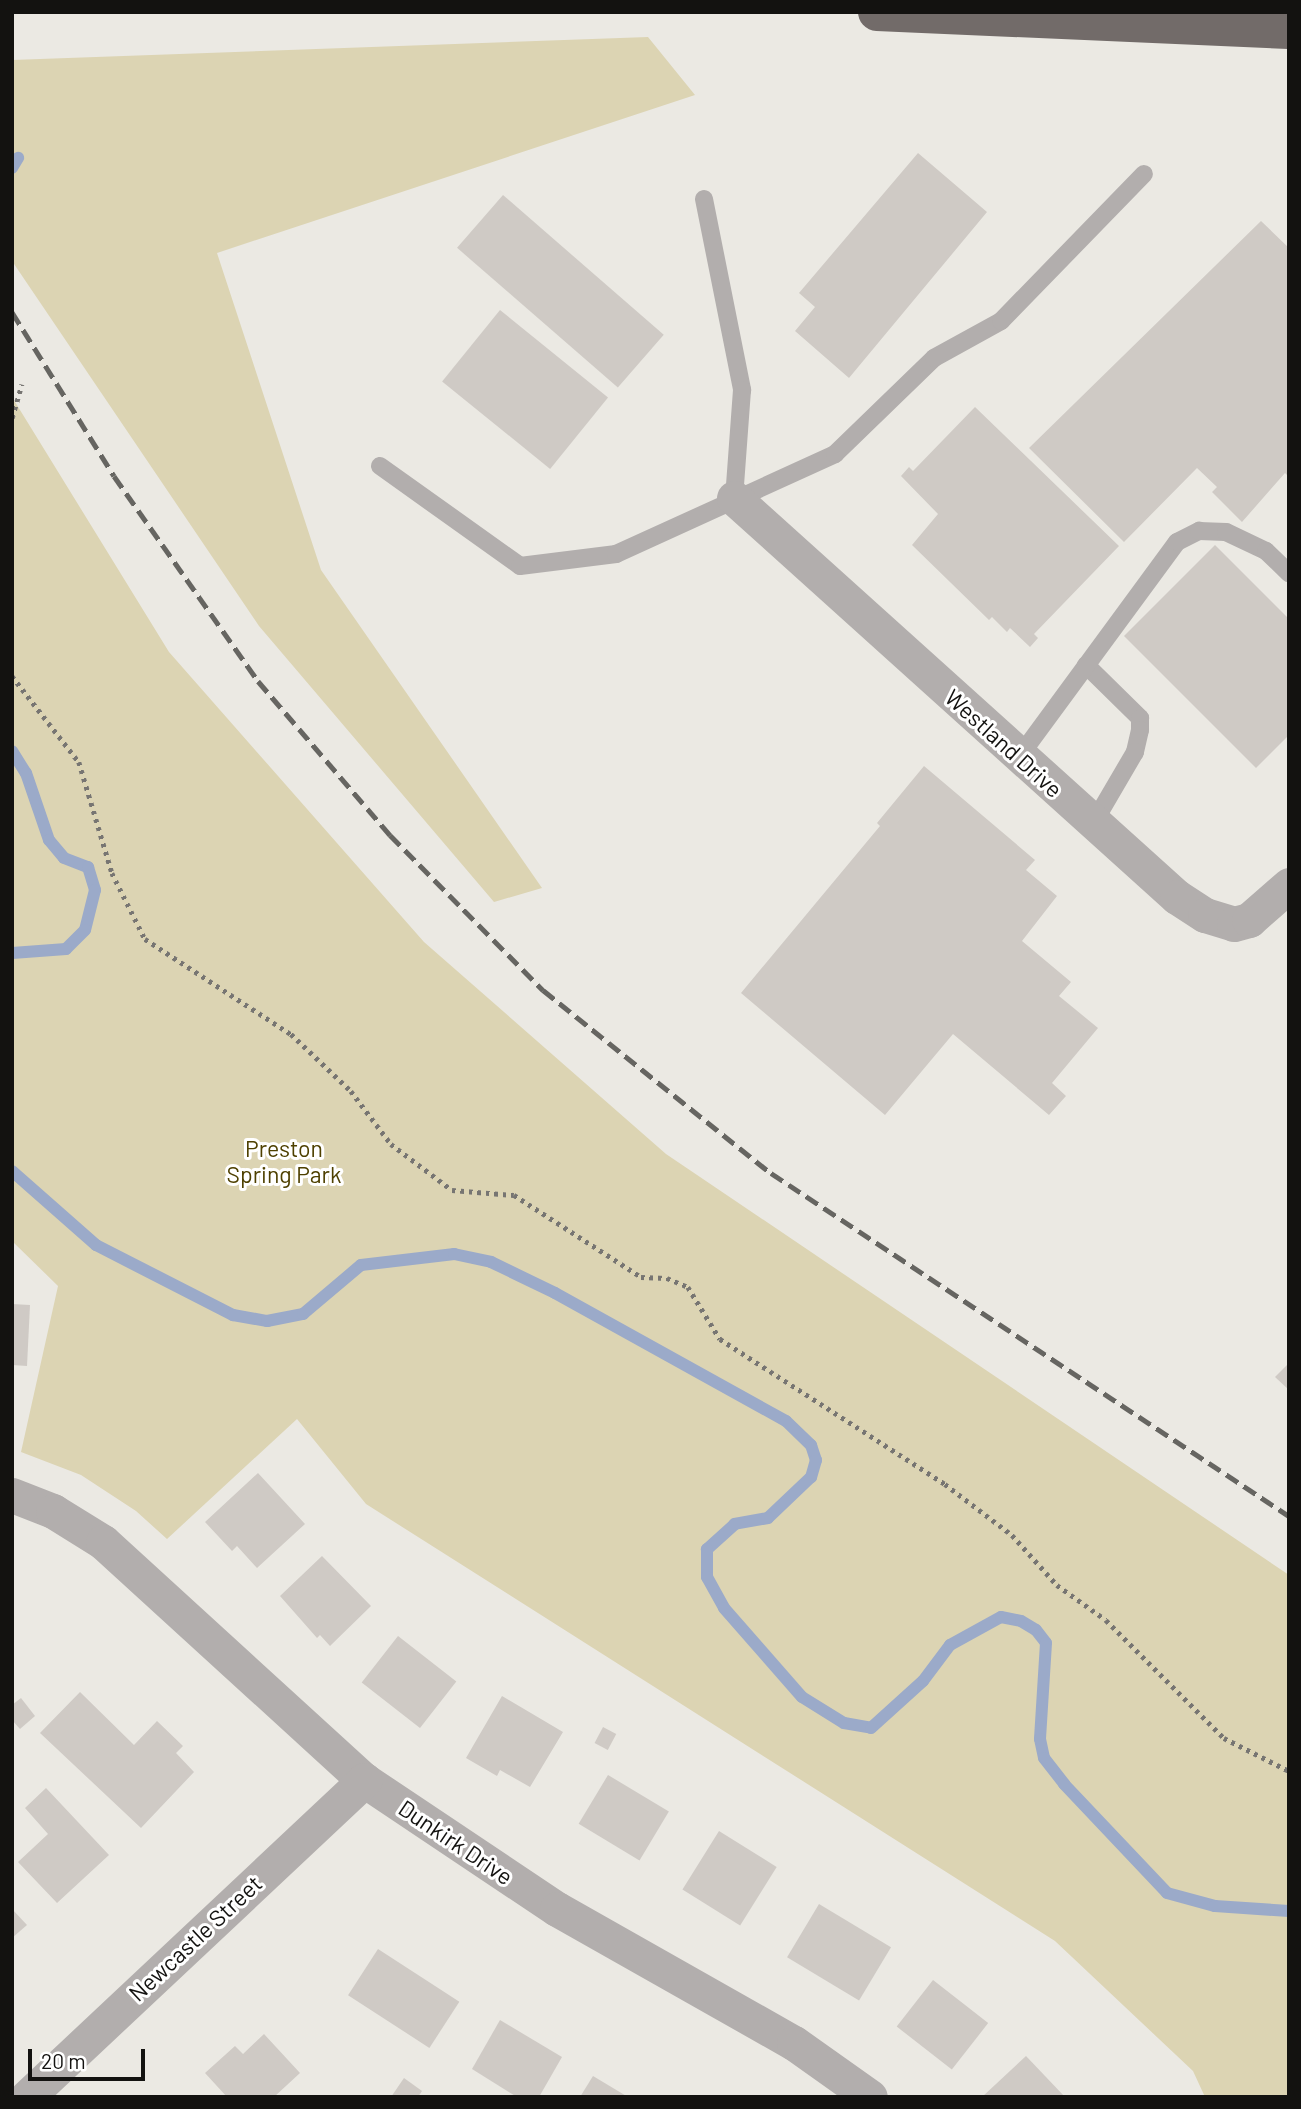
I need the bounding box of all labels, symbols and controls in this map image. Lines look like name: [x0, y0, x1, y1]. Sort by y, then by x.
street label: Westland Drive: [940, 683, 1068, 803]
park label: Preston Spring Park: [227, 1134, 341, 1188]
street label: Dunkirk Drive: [394, 1794, 518, 1890]
street label: Newcastle Street: [123, 1869, 267, 2007]
scale bar: [32, 2036, 149, 2080]
text: 20 m: [41, 2048, 86, 2073]

